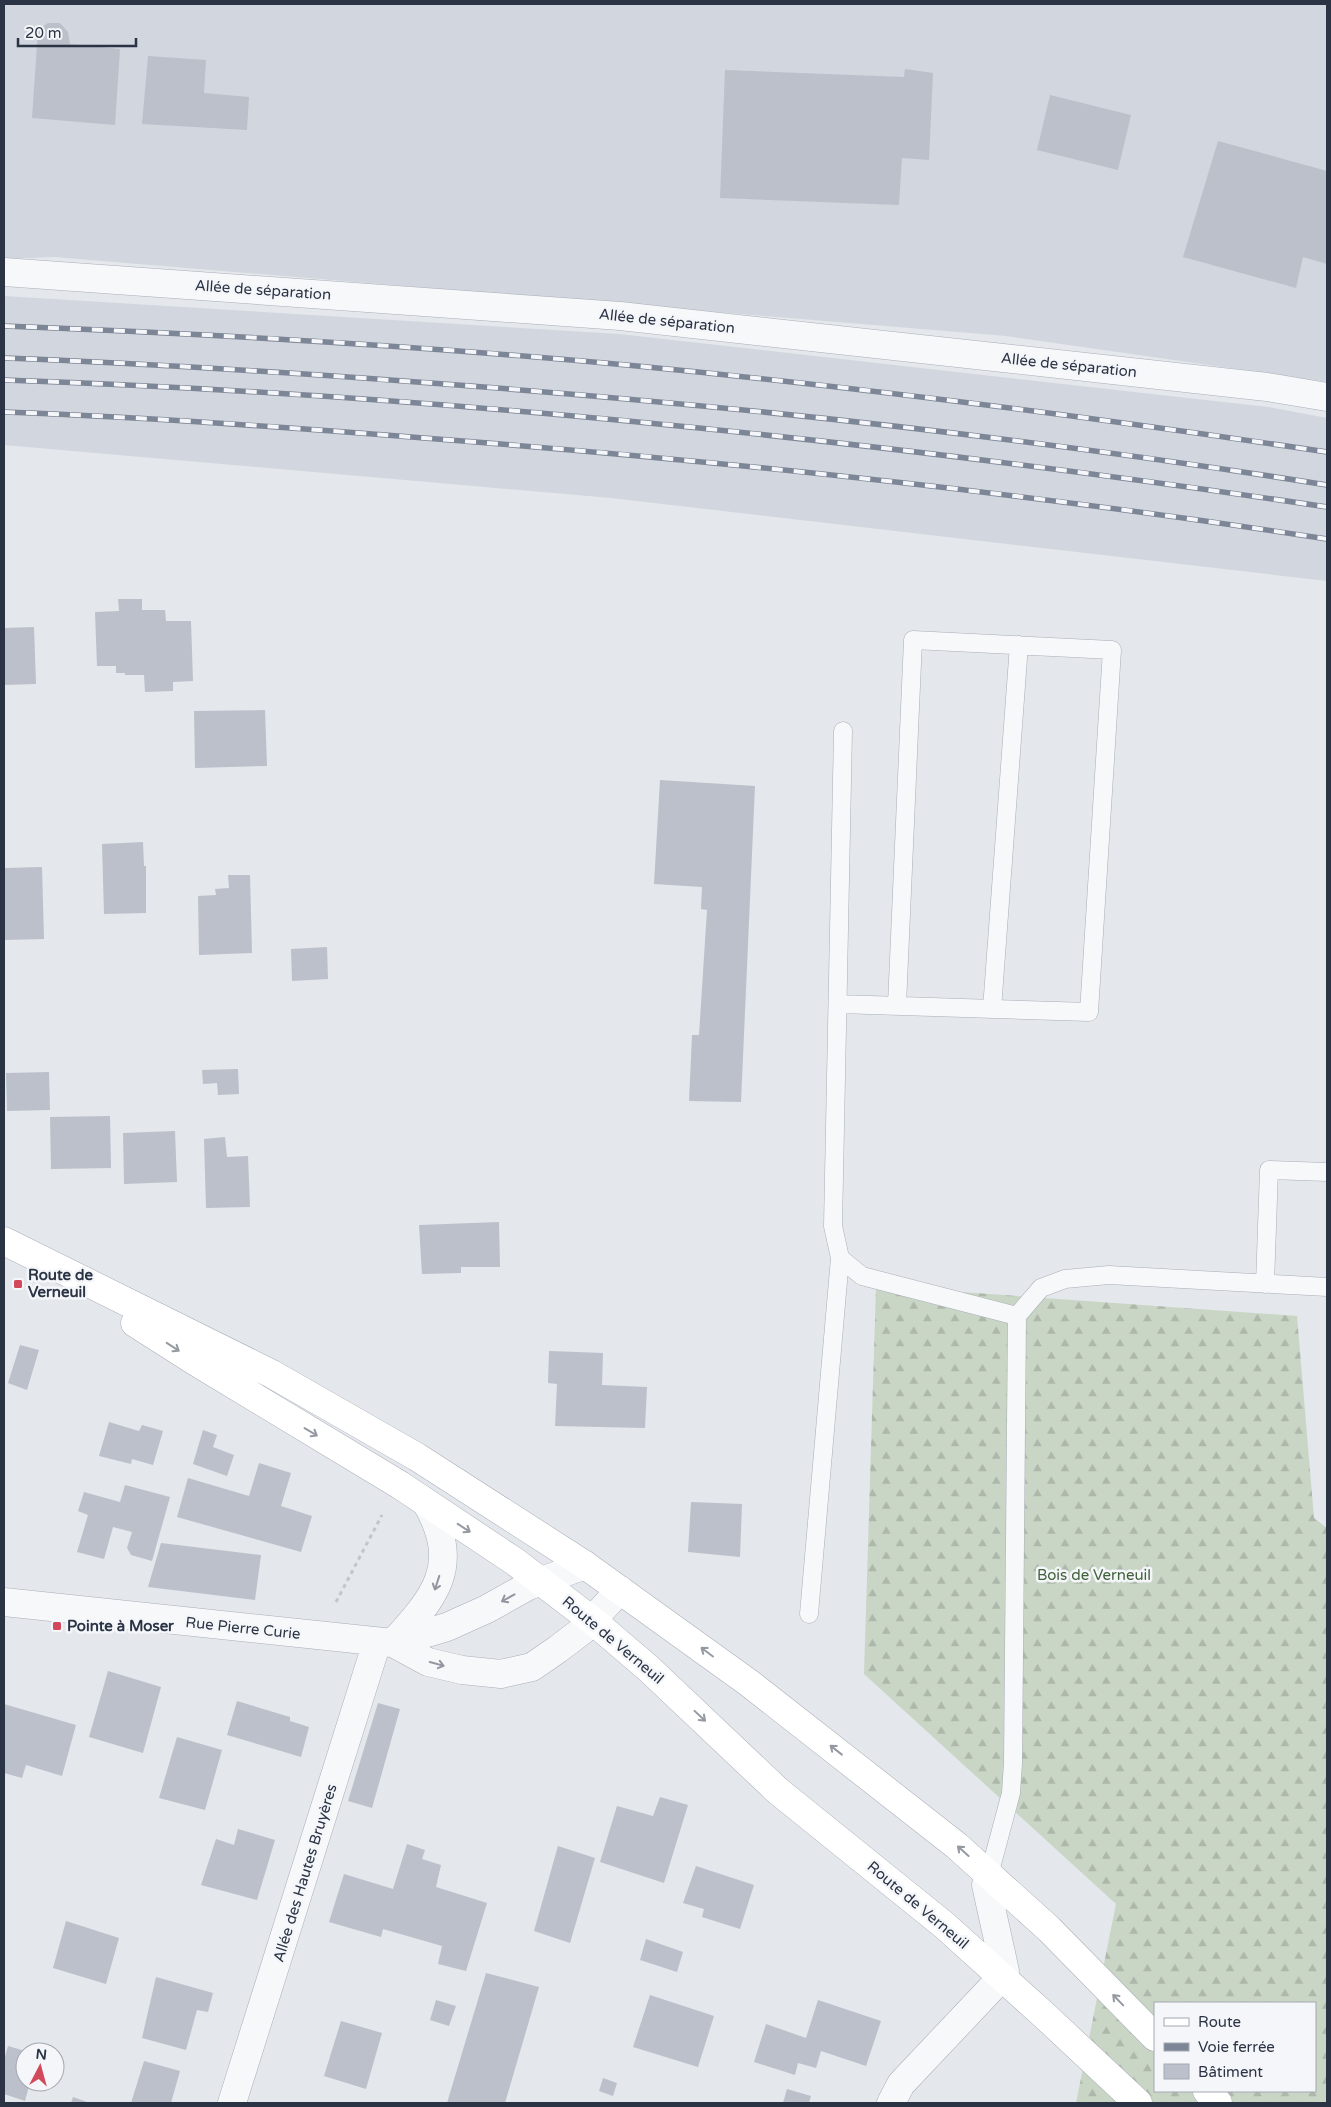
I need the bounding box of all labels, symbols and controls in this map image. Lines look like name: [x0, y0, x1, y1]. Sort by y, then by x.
scale bar: [18, 15, 135, 47]
text: 20 m: [25, 24, 62, 42]
street label: Allée de séparation: [194, 276, 332, 304]
street label: Allée de séparation: [598, 305, 736, 337]
street label: Allée de séparation: [1000, 349, 1138, 381]
place label: Route de Verneuil: [28, 1266, 93, 1301]
marker: Route de Verneuil: [12, 1278, 24, 1290]
one-way arrow: [165, 1343, 179, 1353]
one-way arrow: [304, 1427, 318, 1437]
one-way arrow: [456, 1523, 470, 1533]
park label: Bois de Verneuil: [1037, 1566, 1151, 1584]
one-way arrow: [432, 1575, 441, 1590]
street label: Route de Verneuil: [559, 1592, 667, 1688]
one-way arrow: [501, 1593, 515, 1603]
street label: Rue Pierre Curie: [185, 1613, 301, 1643]
place label: Pointe à Moser: [67, 1617, 174, 1635]
marker: Pointe à Moser: [51, 1620, 63, 1632]
one-way arrow: [701, 1646, 714, 1657]
one-way arrow: [428, 1659, 444, 1669]
one-way arrow: [694, 1710, 706, 1722]
one-way arrow: [829, 1745, 843, 1755]
street label: Allée des Hautes Bruyères: [269, 1782, 341, 1964]
one-way arrow: [957, 1845, 970, 1857]
street label: Route de Verneuil: [864, 1857, 972, 1953]
one-way arrow: [1112, 1994, 1125, 2006]
legend: [1154, 2002, 1316, 2092]
text: Route: [1198, 2013, 1241, 2031]
text: Voie ferrée: [1198, 2038, 1275, 2056]
north arrow: [15, 2042, 65, 2092]
text: N: [35, 2046, 48, 2064]
text: Bâtiment: [1198, 2063, 1263, 2081]

